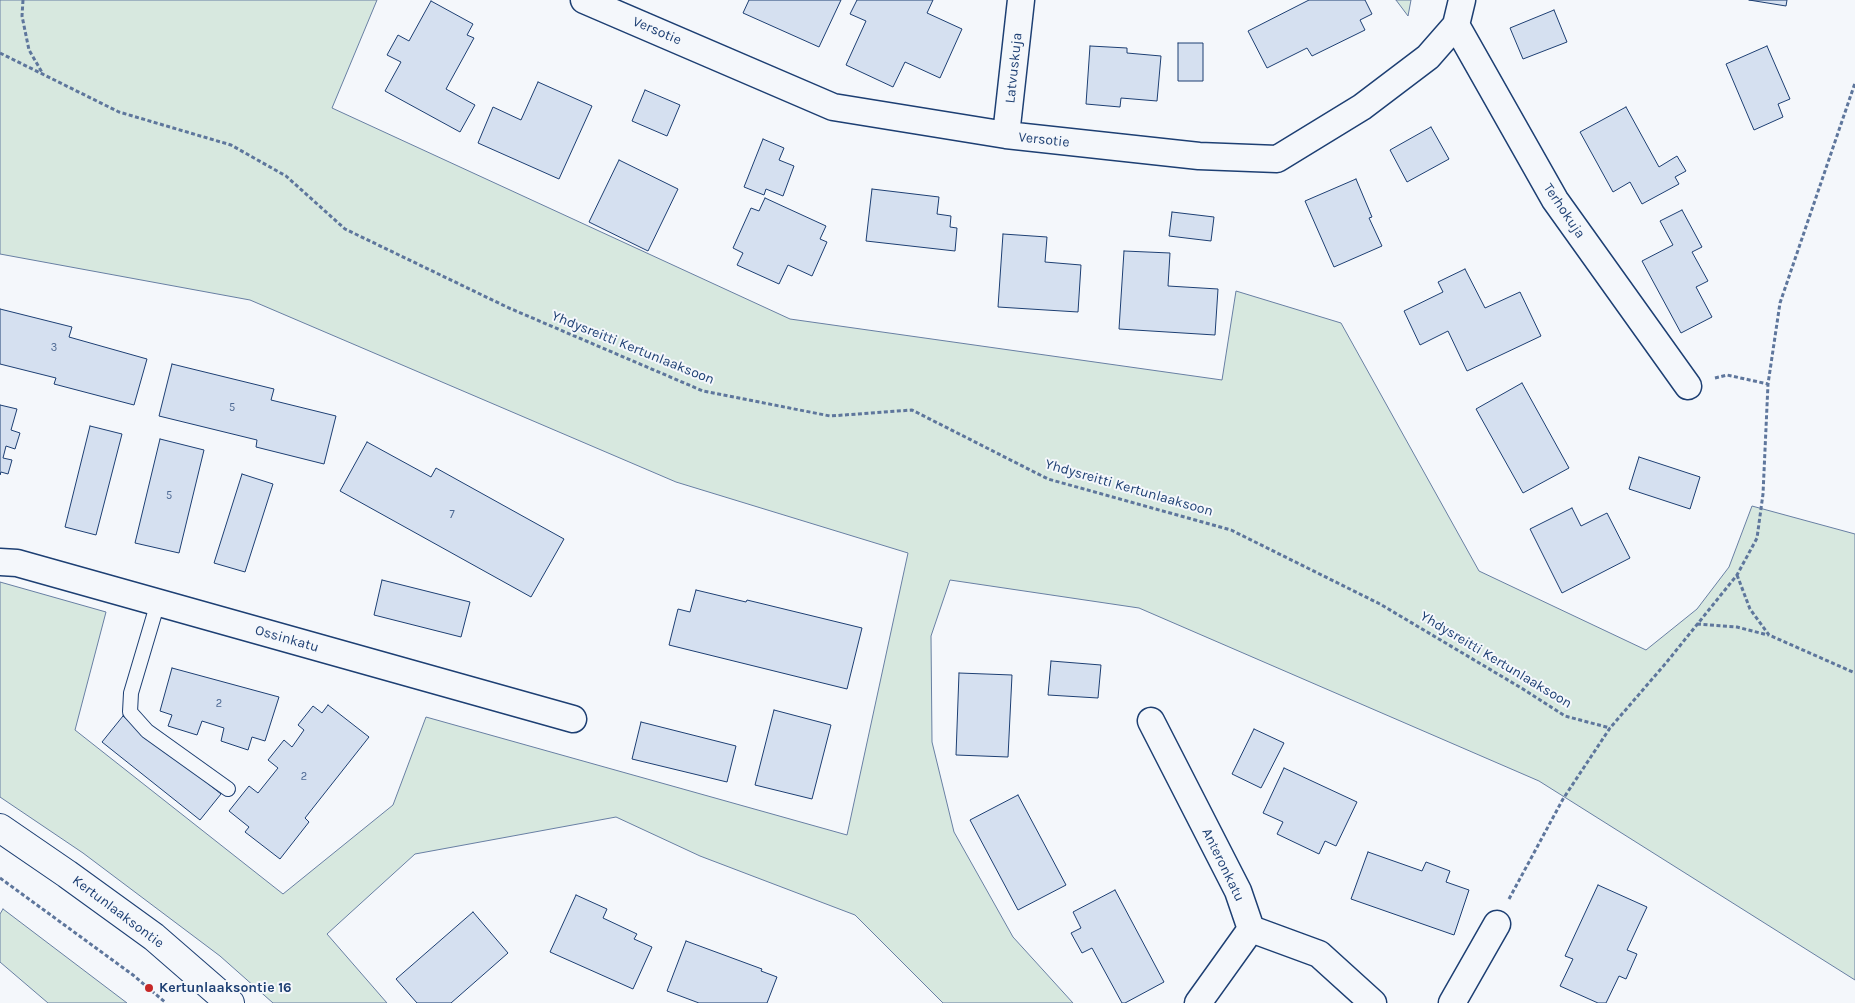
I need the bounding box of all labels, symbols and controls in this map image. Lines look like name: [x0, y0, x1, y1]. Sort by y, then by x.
street label: Versotie: [630, 13, 684, 49]
street label: Latvuskuja: [1002, 32, 1026, 104]
street label: Versotie: [1018, 129, 1070, 151]
street label: Terhokuja: [1539, 180, 1589, 242]
street label: Yhdysreitti Kertunlaaksoon: [549, 308, 717, 388]
house number: 3: [51, 341, 57, 355]
house number: 5: [229, 401, 235, 415]
street label: Yhdysreitti Kertunlaaksoon: [1043, 456, 1215, 520]
house number: 5: [166, 489, 172, 503]
house number: 7: [449, 508, 455, 522]
street label: Yhdysreitti Kertunlaaksoon: [1417, 608, 1575, 712]
street label: Ossinkatu: [253, 622, 321, 656]
house number: 2: [216, 697, 222, 711]
house number: 2: [301, 770, 307, 784]
street label: Anteronkatu: [1198, 826, 1248, 904]
street label: Kertunlaaksontie: [69, 872, 167, 952]
place label: Kertunlaaksontie 16: [159, 980, 292, 996]
marker: Kertunlaaksontie 16: [143, 982, 155, 994]

